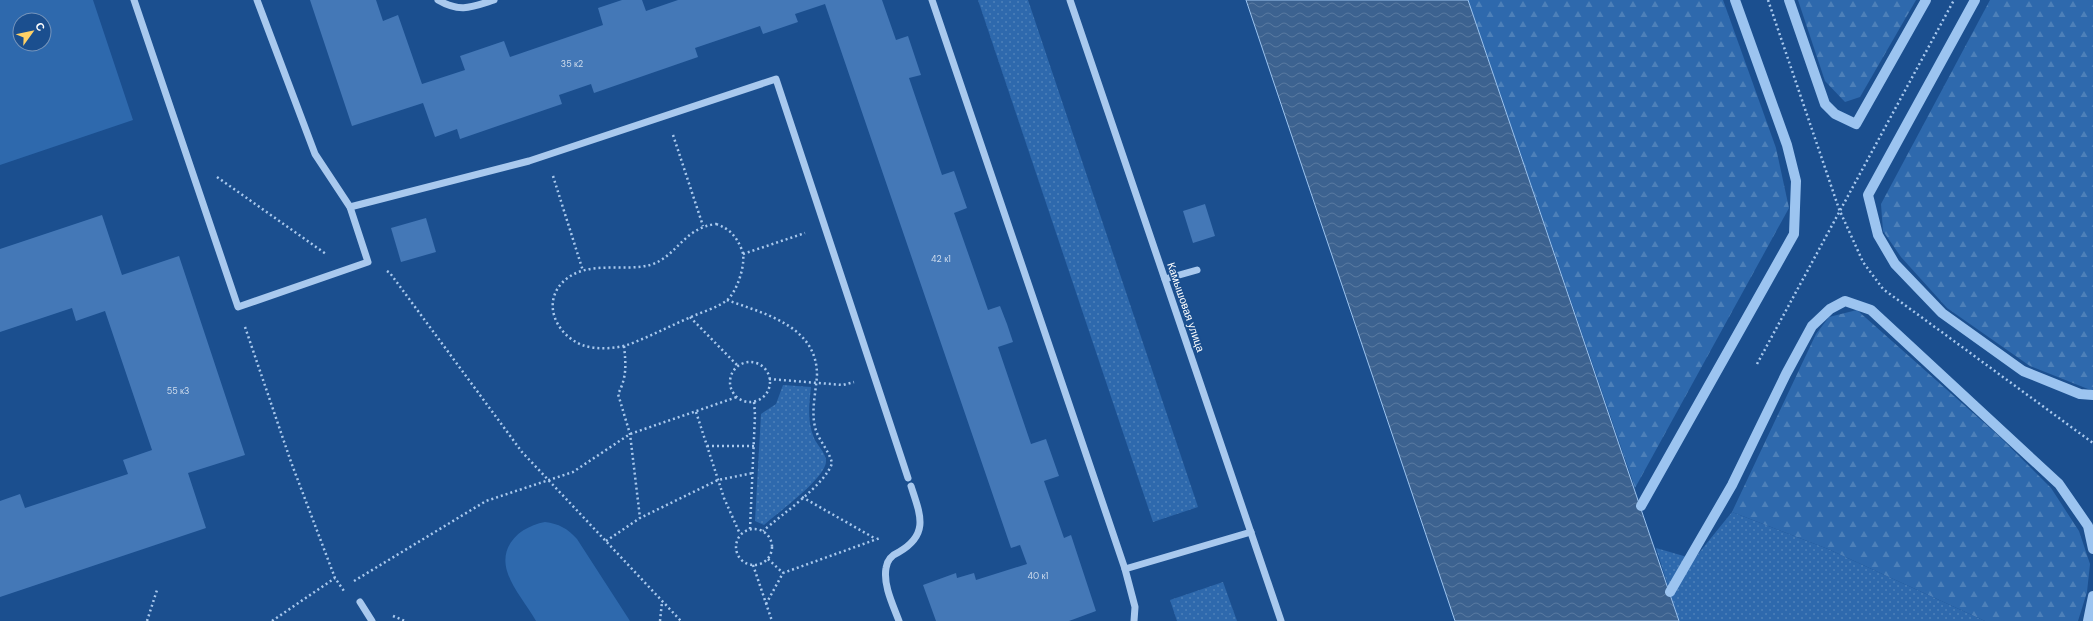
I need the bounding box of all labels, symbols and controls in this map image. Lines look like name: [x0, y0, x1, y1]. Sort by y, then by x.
north arrow: [12, 12, 52, 52]
text: С: [32, 19, 48, 34]
house number: 35 к2: [561, 58, 583, 70]
house number: 42 к1: [931, 253, 951, 265]
street label: Камышовая улица: [1164, 260, 1208, 354]
house number: 55 к3: [167, 385, 189, 397]
house number: 40 к1: [1028, 570, 1049, 582]

